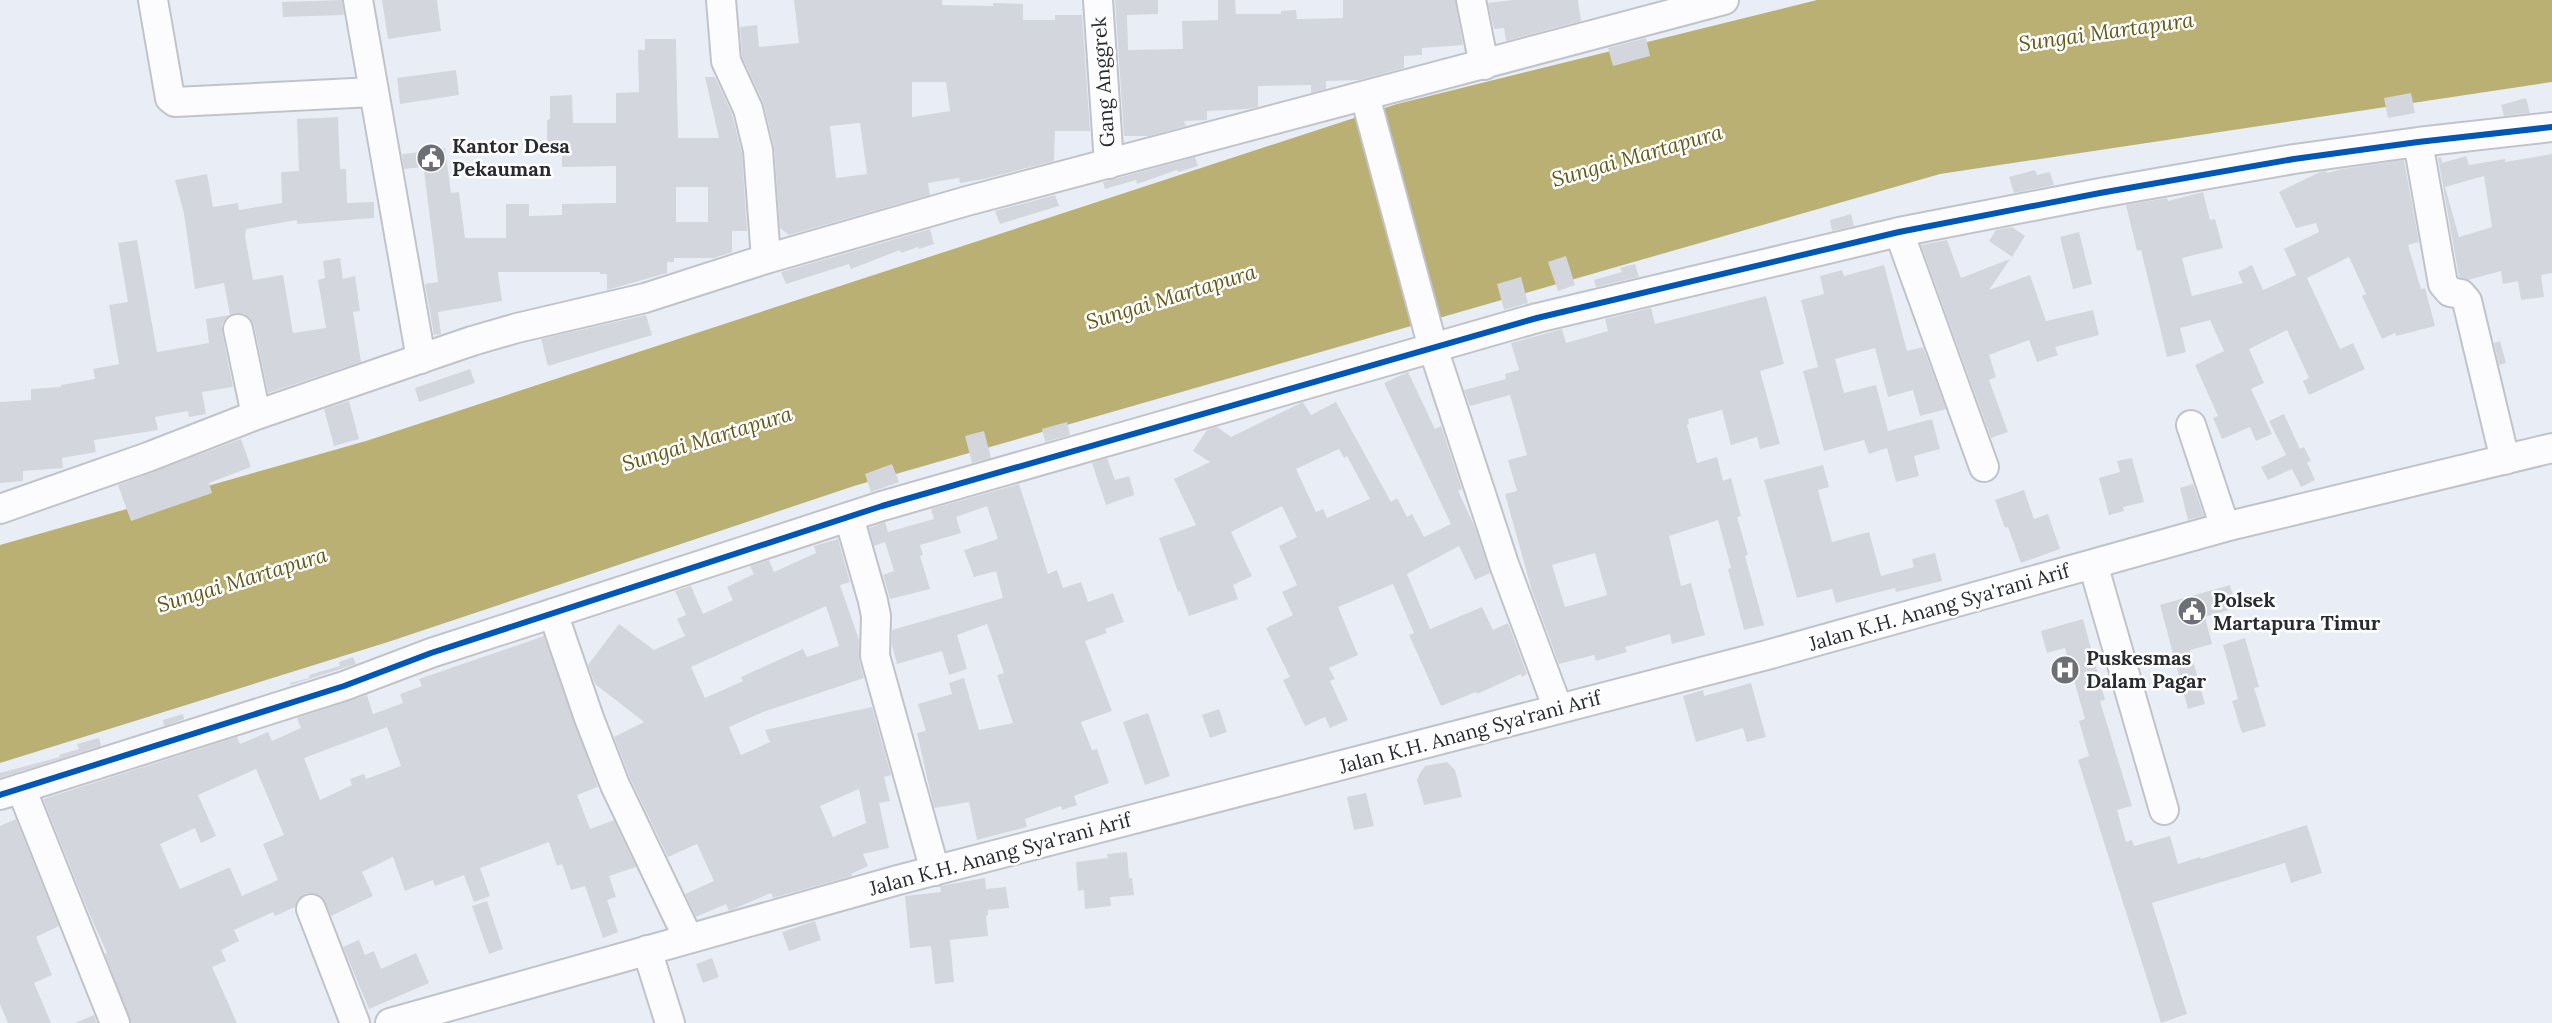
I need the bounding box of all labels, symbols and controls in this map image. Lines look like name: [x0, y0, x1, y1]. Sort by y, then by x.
water label: Sungai Martapura: [2017, 6, 2196, 57]
street label: Gang Anggrek: [1085, 16, 1120, 148]
water label: Sungai Martapura: [1548, 118, 1726, 193]
place label: Kantor Desa Pekauman: [452, 133, 570, 181]
public building icon: Kantor Desa Pekauman: [415, 142, 447, 174]
water label: Sungai Martapura: [1083, 258, 1260, 335]
water label: Sungai Martapura: [619, 400, 796, 477]
water label: Sungai Martapura: [154, 541, 331, 618]
street label: Jalan K.H. Anang Sya'rani Arif: [1805, 557, 2073, 656]
place label: Polsek Martapura Timur: [2213, 587, 2381, 635]
public building icon: Polsek Martapura Timur: [2176, 595, 2208, 627]
place label: Puskesmas Dalam Pagar: [2086, 645, 2206, 693]
hospital icon: Puskesmas Dalam Pagar: [2049, 654, 2081, 686]
street label: Jalan K.H. Anang Sya'rani Arif: [1335, 684, 1605, 779]
street label: Jalan K.H. Anang Sya'rani Arif: [865, 806, 1135, 901]

